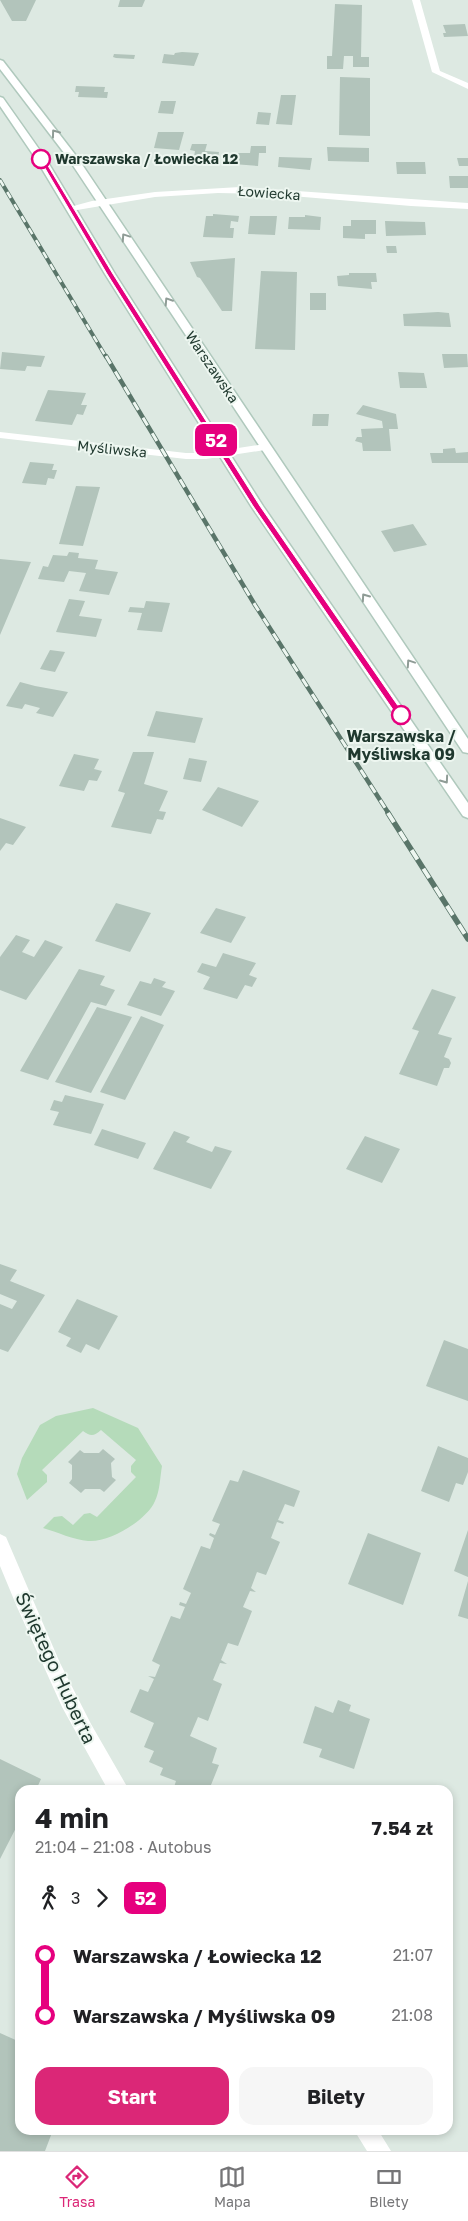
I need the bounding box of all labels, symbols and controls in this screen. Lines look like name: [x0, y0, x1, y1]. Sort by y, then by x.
one-way arrow: [52, 130, 60, 139]
marker: Warszawska / Łowiecka 12: [31, 149, 51, 169]
place label: Warszawska / Łowiecka 12: [55, 150, 239, 167]
street label: Łowiecka: [237, 182, 301, 203]
one-way arrow: [122, 233, 131, 243]
one-way arrow: [165, 297, 174, 307]
street label: Warszawska: [182, 328, 243, 406]
line badge: 52: [194, 424, 238, 456]
text: 52: [205, 429, 227, 451]
street label: Myśliwska: [76, 436, 148, 461]
one-way arrow: [362, 593, 371, 603]
one-way arrow: [407, 659, 416, 669]
marker: Warszawska / Myśliwska 09: [391, 705, 411, 725]
place label: Warszawska / Myśliwska 09: [346, 726, 456, 764]
one-way arrow: [439, 774, 448, 784]
street label: Świętego Huberta: [11, 1588, 102, 1747]
text: 4 min: [35, 1801, 109, 1834]
text: 7.54 zł: [372, 1816, 433, 1839]
text: 21:04 – 21:08 · Autobus: [35, 1837, 211, 1857]
icon: walk: [35, 1884, 63, 1912]
icon: forward: [88, 1884, 116, 1912]
text: 52: [134, 1887, 156, 1909]
text: 3: [71, 1888, 80, 1908]
text: Warszawska / Łowiecka 12: [73, 1944, 322, 1967]
text: 21:07: [393, 1945, 433, 1965]
text: Warszawska / Myśliwska 09: [73, 2004, 335, 2027]
text: 21:08: [391, 2005, 433, 2025]
button: Start: [35, 2067, 229, 2125]
button: Bilety: [239, 2067, 433, 2125]
tab: Trasa: [59, 2163, 95, 2210]
tab: Mapa: [214, 2163, 251, 2210]
tab: Bilety: [369, 2163, 409, 2210]

